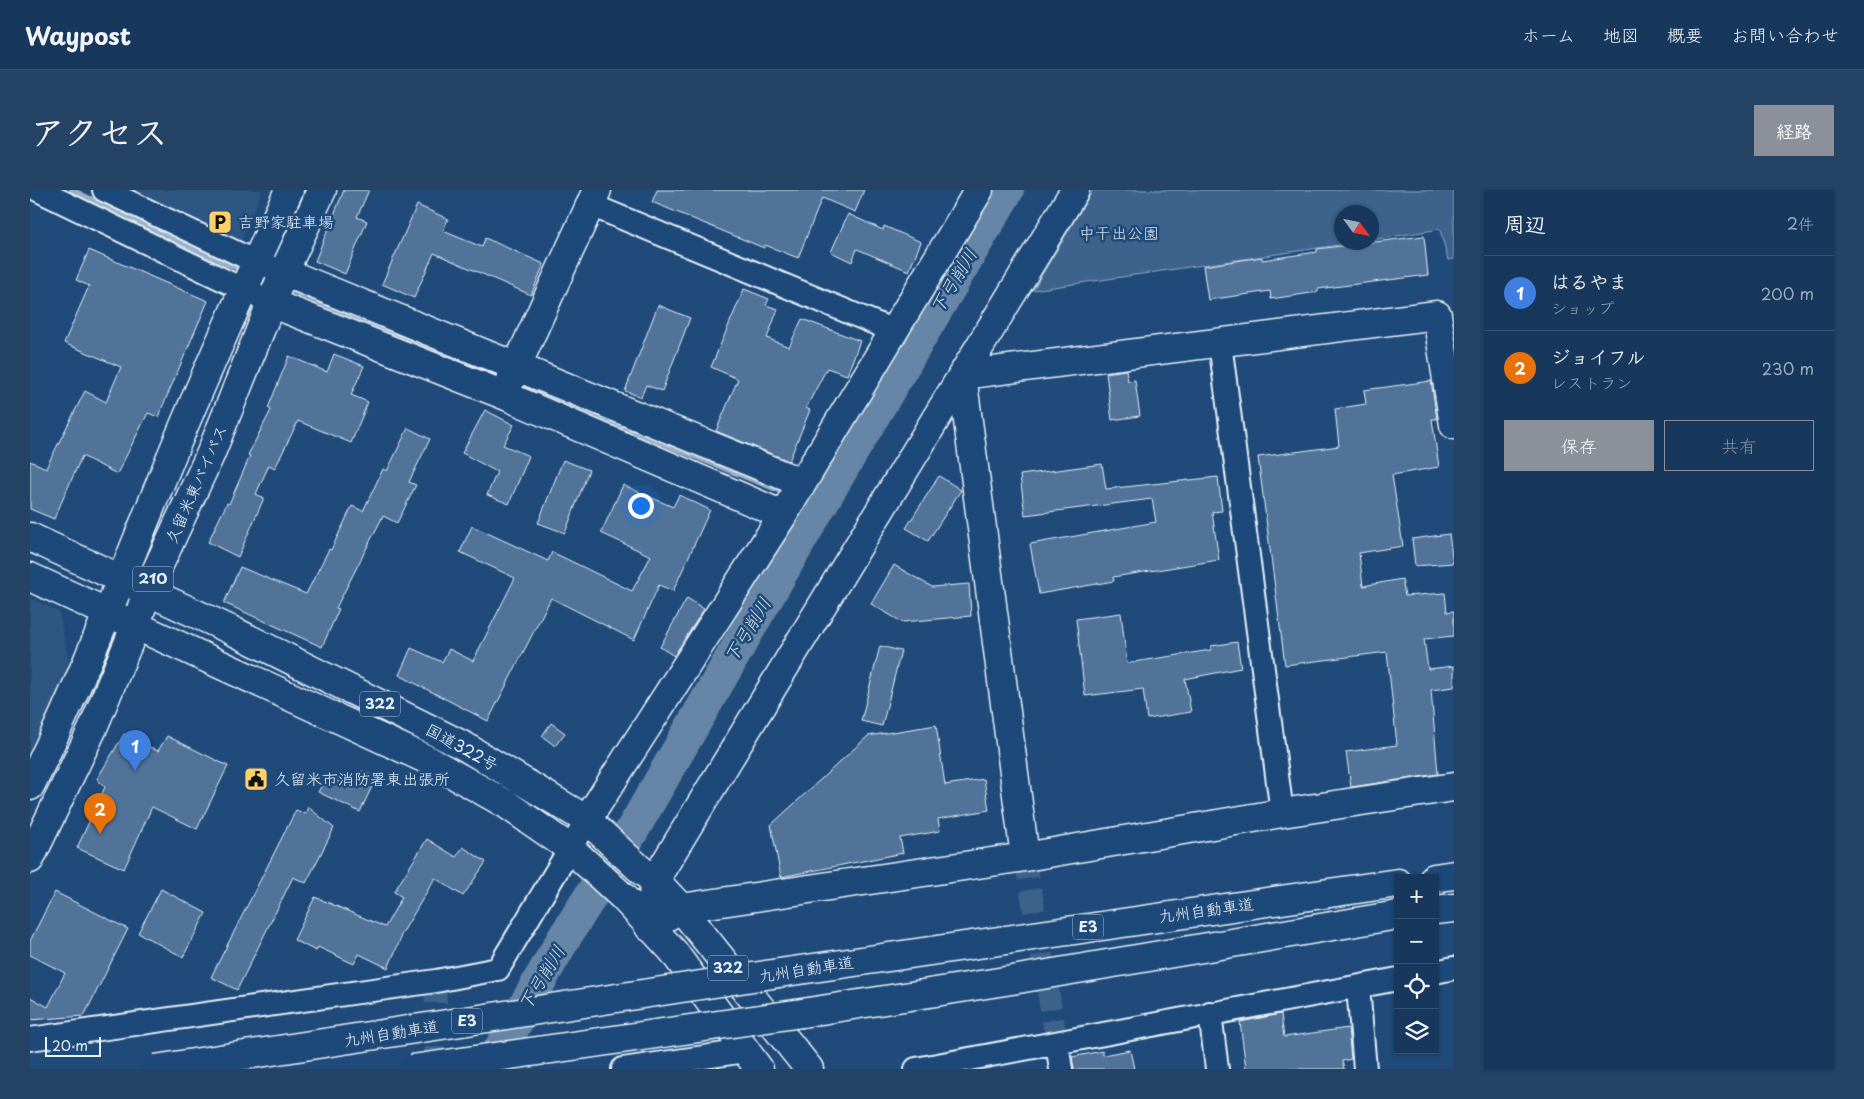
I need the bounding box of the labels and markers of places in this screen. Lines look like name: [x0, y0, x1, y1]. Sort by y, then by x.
parking icon: 吉野家駐車場: [207, 209, 233, 235]
place label: 吉野家駐車場: [238, 209, 334, 233]
pin: 1: [119, 730, 151, 771]
public building icon: 久留米市消防署東出張所: [243, 766, 269, 792]
place label: 久留米市消防署東出張所: [274, 766, 450, 790]
pin: 2: [84, 793, 116, 834]

